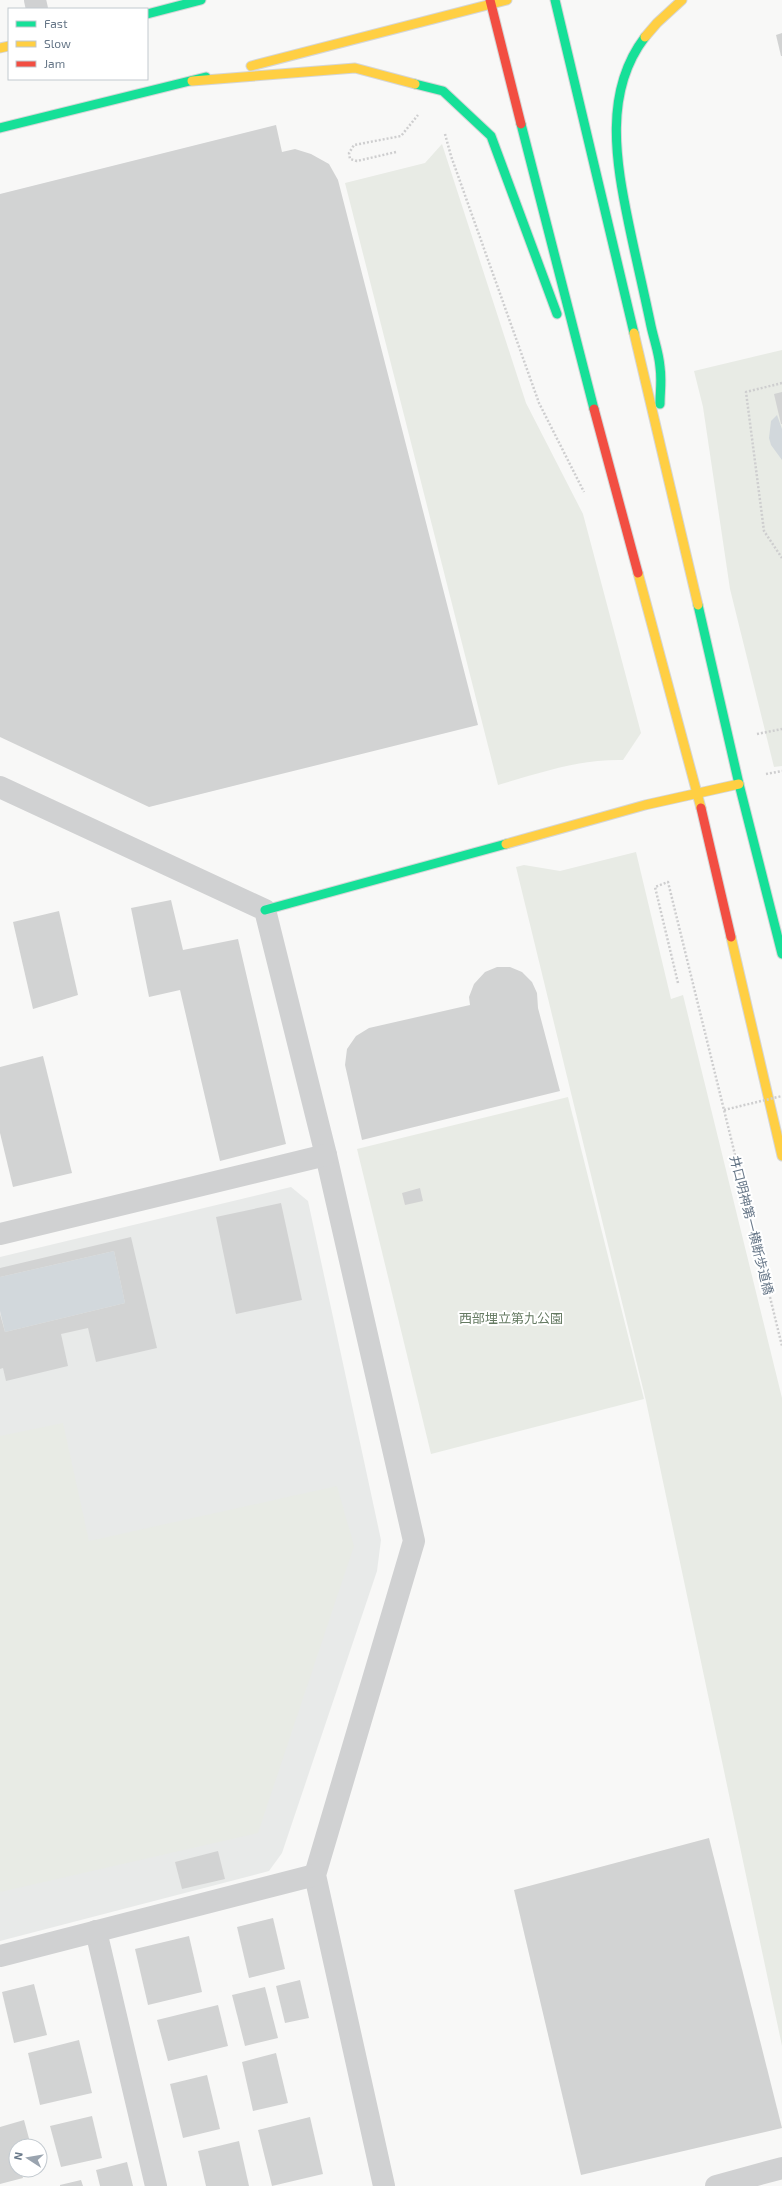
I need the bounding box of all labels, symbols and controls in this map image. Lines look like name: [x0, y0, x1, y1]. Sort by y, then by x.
legend: [8, 8, 148, 80]
text: Fast: [44, 16, 68, 30]
text: Slow: [44, 36, 71, 50]
text: Jam: [44, 56, 65, 70]
street label: 井口明神第一横断歩道橋: [727, 1154, 777, 1296]
park label: 西部埋立第九公園: [459, 1310, 563, 1326]
north arrow: [8, 2138, 48, 2178]
text: N: [11, 2151, 25, 2161]

